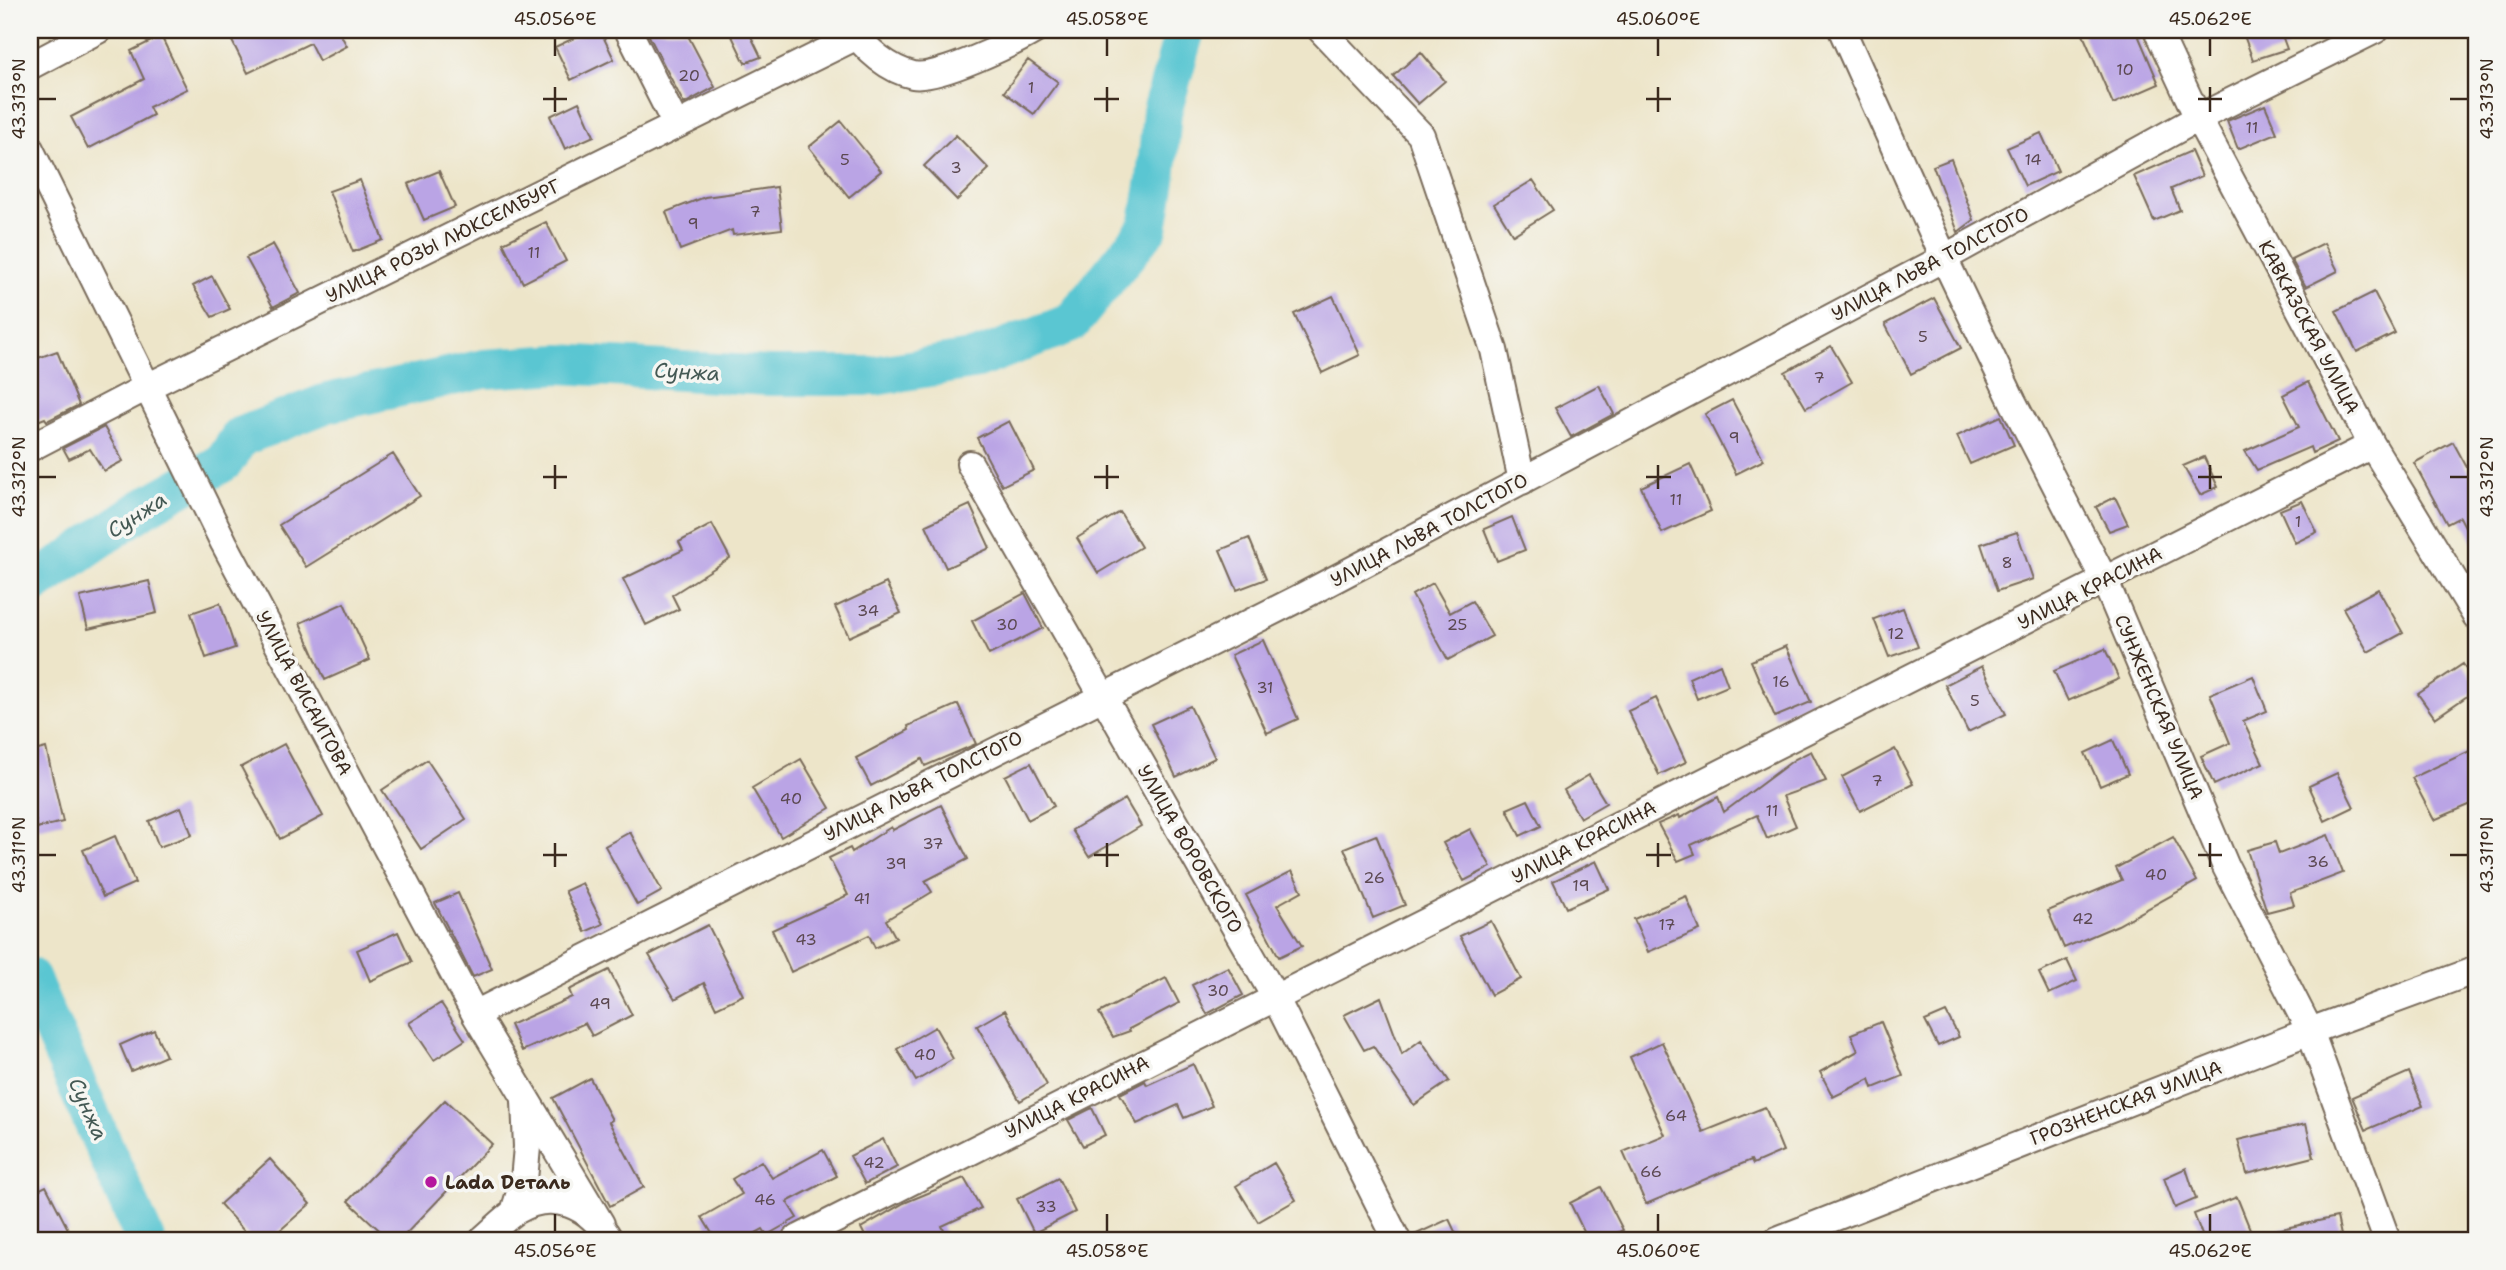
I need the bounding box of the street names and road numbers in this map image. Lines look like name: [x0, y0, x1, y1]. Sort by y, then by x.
street label: УЛИЦА РОЗЫ ЛЮКСЕМБУРГ: [322, 173, 565, 309]
street label: УЛИЦА ЛЬВА ТОЛСТОГО: [1827, 201, 2033, 327]
street label: КАВКАЗСКАЯ УЛИЦА: [2253, 236, 2365, 418]
street label: УЛИЦА ЛЬВА ТОЛСТОГО: [1326, 467, 1532, 593]
street label: УЛИЦА КРАСИНА: [2013, 541, 2167, 635]
street label: УЛИЦА ВИСАИТОВА: [250, 606, 358, 780]
street label: СУНЖЕНСКАЯ УЛИЦА: [2109, 611, 2209, 804]
street label: УЛИЦА ЛЬВА ТОЛСТОГО: [819, 725, 1027, 847]
street label: УЛИЦА ВОРОВСКОГО: [1132, 760, 1248, 938]
street label: УЛИЦА КРАСИНА: [1507, 795, 1661, 889]
street label: УЛИЦА КРАСИНА: [1000, 1050, 1154, 1144]
street label: ГРОЗНЕНСКАЯ УЛИЦА: [2026, 1055, 2226, 1151]

